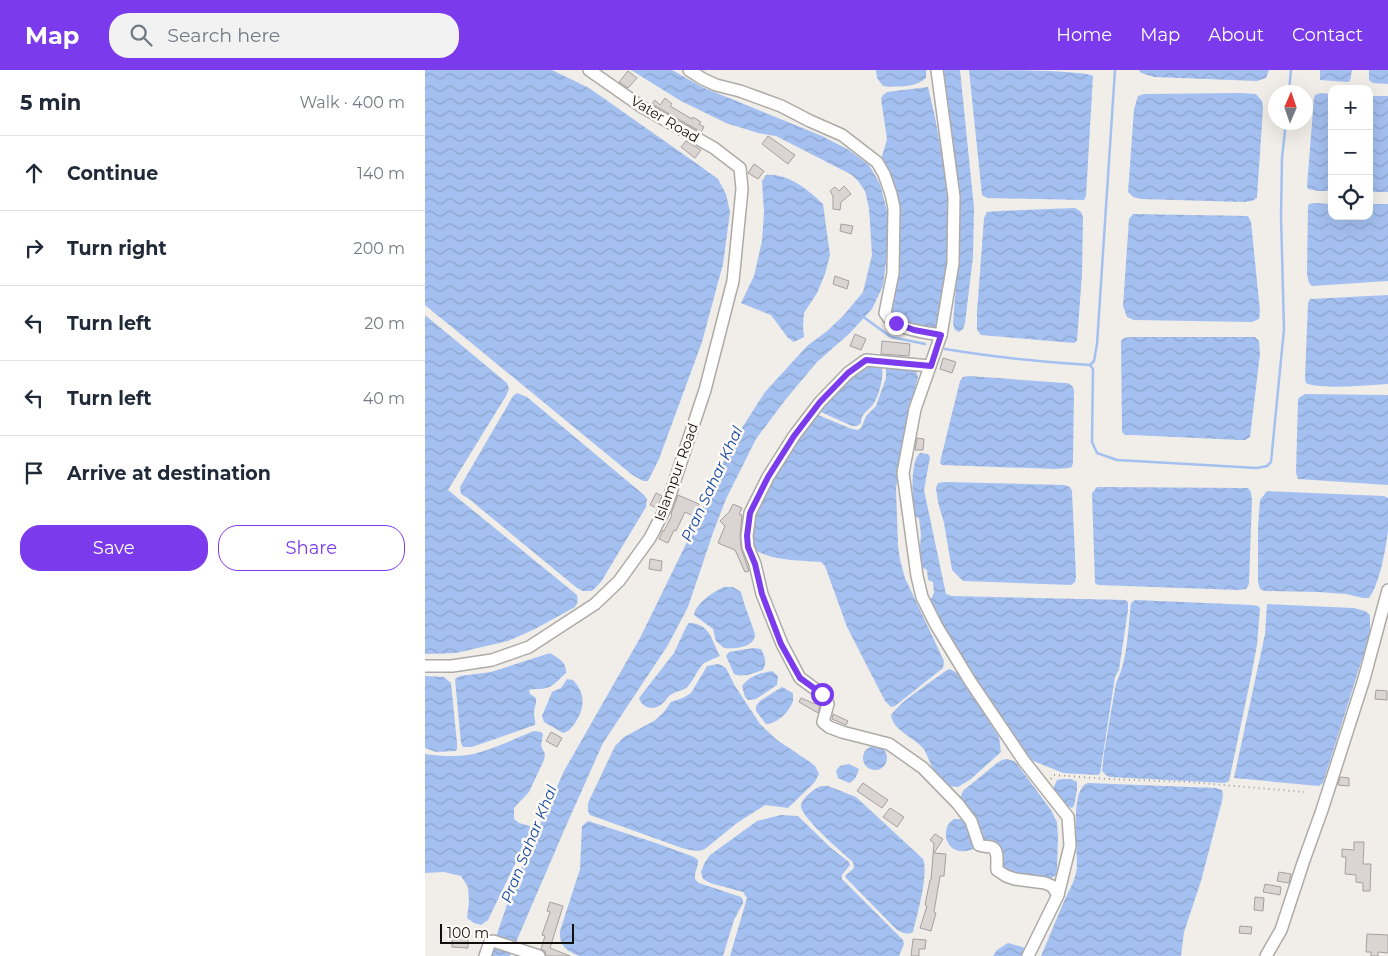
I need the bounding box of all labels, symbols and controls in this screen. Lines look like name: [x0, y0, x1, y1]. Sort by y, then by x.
search box: [109, 13, 459, 58]
text: Map: [25, 21, 79, 50]
icon: search: [127, 21, 155, 49]
text: Search here: [167, 24, 280, 47]
text: Home: [1056, 24, 1112, 46]
text: Map: [1140, 24, 1180, 46]
text: About: [1208, 24, 1264, 46]
text: Contact: [1292, 24, 1363, 46]
north arrow: [1268, 85, 1313, 130]
map controls: [1328, 85, 1373, 220]
button: +: [1328, 85, 1373, 130]
text: 5 min: [20, 90, 81, 115]
street label: Vater Road: [627, 91, 703, 147]
text: Walk · 400 m: [299, 93, 405, 112]
button: −: [1328, 130, 1373, 175]
icon: ahead: [20, 159, 48, 187]
text: Continue: [67, 162, 158, 185]
text: 140 m: [357, 164, 405, 183]
button: locate: [1328, 175, 1373, 220]
icon: right: [20, 234, 48, 262]
text: Turn right: [67, 237, 167, 260]
text: 200 m: [354, 239, 405, 258]
icon: left: [20, 309, 48, 337]
text: Turn left: [67, 312, 152, 335]
route end: [885, 312, 908, 335]
text: 20 m: [364, 314, 405, 333]
icon: left: [20, 384, 48, 412]
text: Turn left: [67, 387, 152, 410]
text: 40 m: [363, 389, 405, 408]
street label: Islampur Road: [650, 421, 702, 523]
water label: Pran Sahar Khal: [676, 423, 747, 545]
icon: arrive: [20, 459, 48, 487]
text: Arrive at destination: [67, 462, 271, 485]
button: Save: [20, 525, 208, 571]
button: Share: [218, 525, 405, 571]
route start: [811, 683, 834, 706]
water label: Pran Sahar Khal: [496, 782, 561, 905]
scale bar: [440, 921, 574, 944]
text: 100 m: [447, 924, 489, 942]

